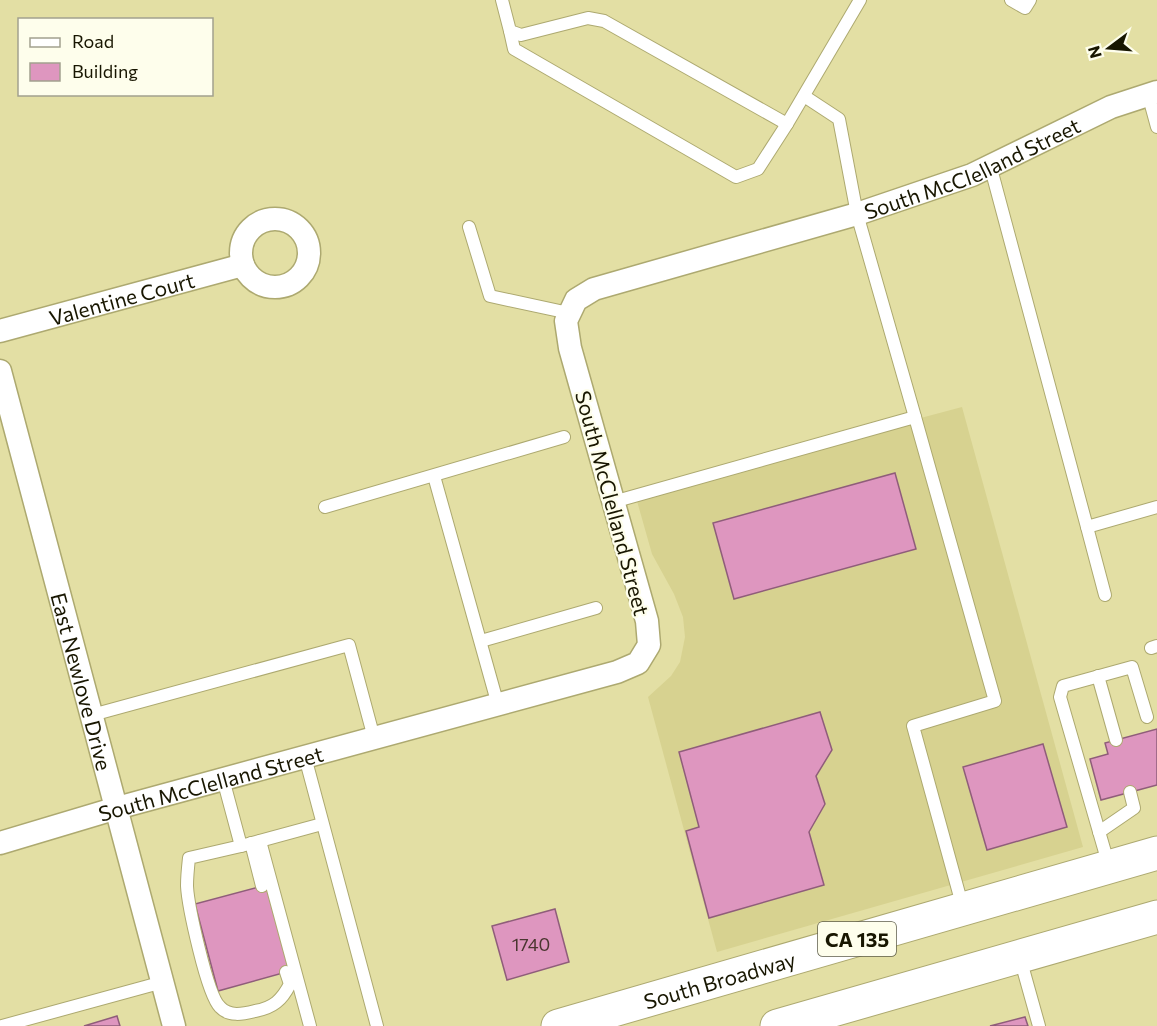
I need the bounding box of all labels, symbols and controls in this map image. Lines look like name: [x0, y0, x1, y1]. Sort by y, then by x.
legend: [18, 18, 213, 96]
north arrow: [1079, 18, 1139, 78]
text: Road: [72, 30, 114, 52]
text: N: [1083, 44, 1105, 61]
text: Building: [72, 60, 138, 82]
street label: South McClelland Street: [861, 112, 1084, 223]
street label: Valentine Court: [46, 266, 197, 330]
street label: South McClelland Street: [571, 388, 655, 618]
street label: East Newlove Drive: [47, 590, 118, 773]
street label: South McClelland Street: [95, 740, 326, 825]
road number: CA 135: [818, 922, 896, 956]
house number: 1740: [512, 933, 550, 955]
street label: South Broadway: [641, 946, 798, 1013]

